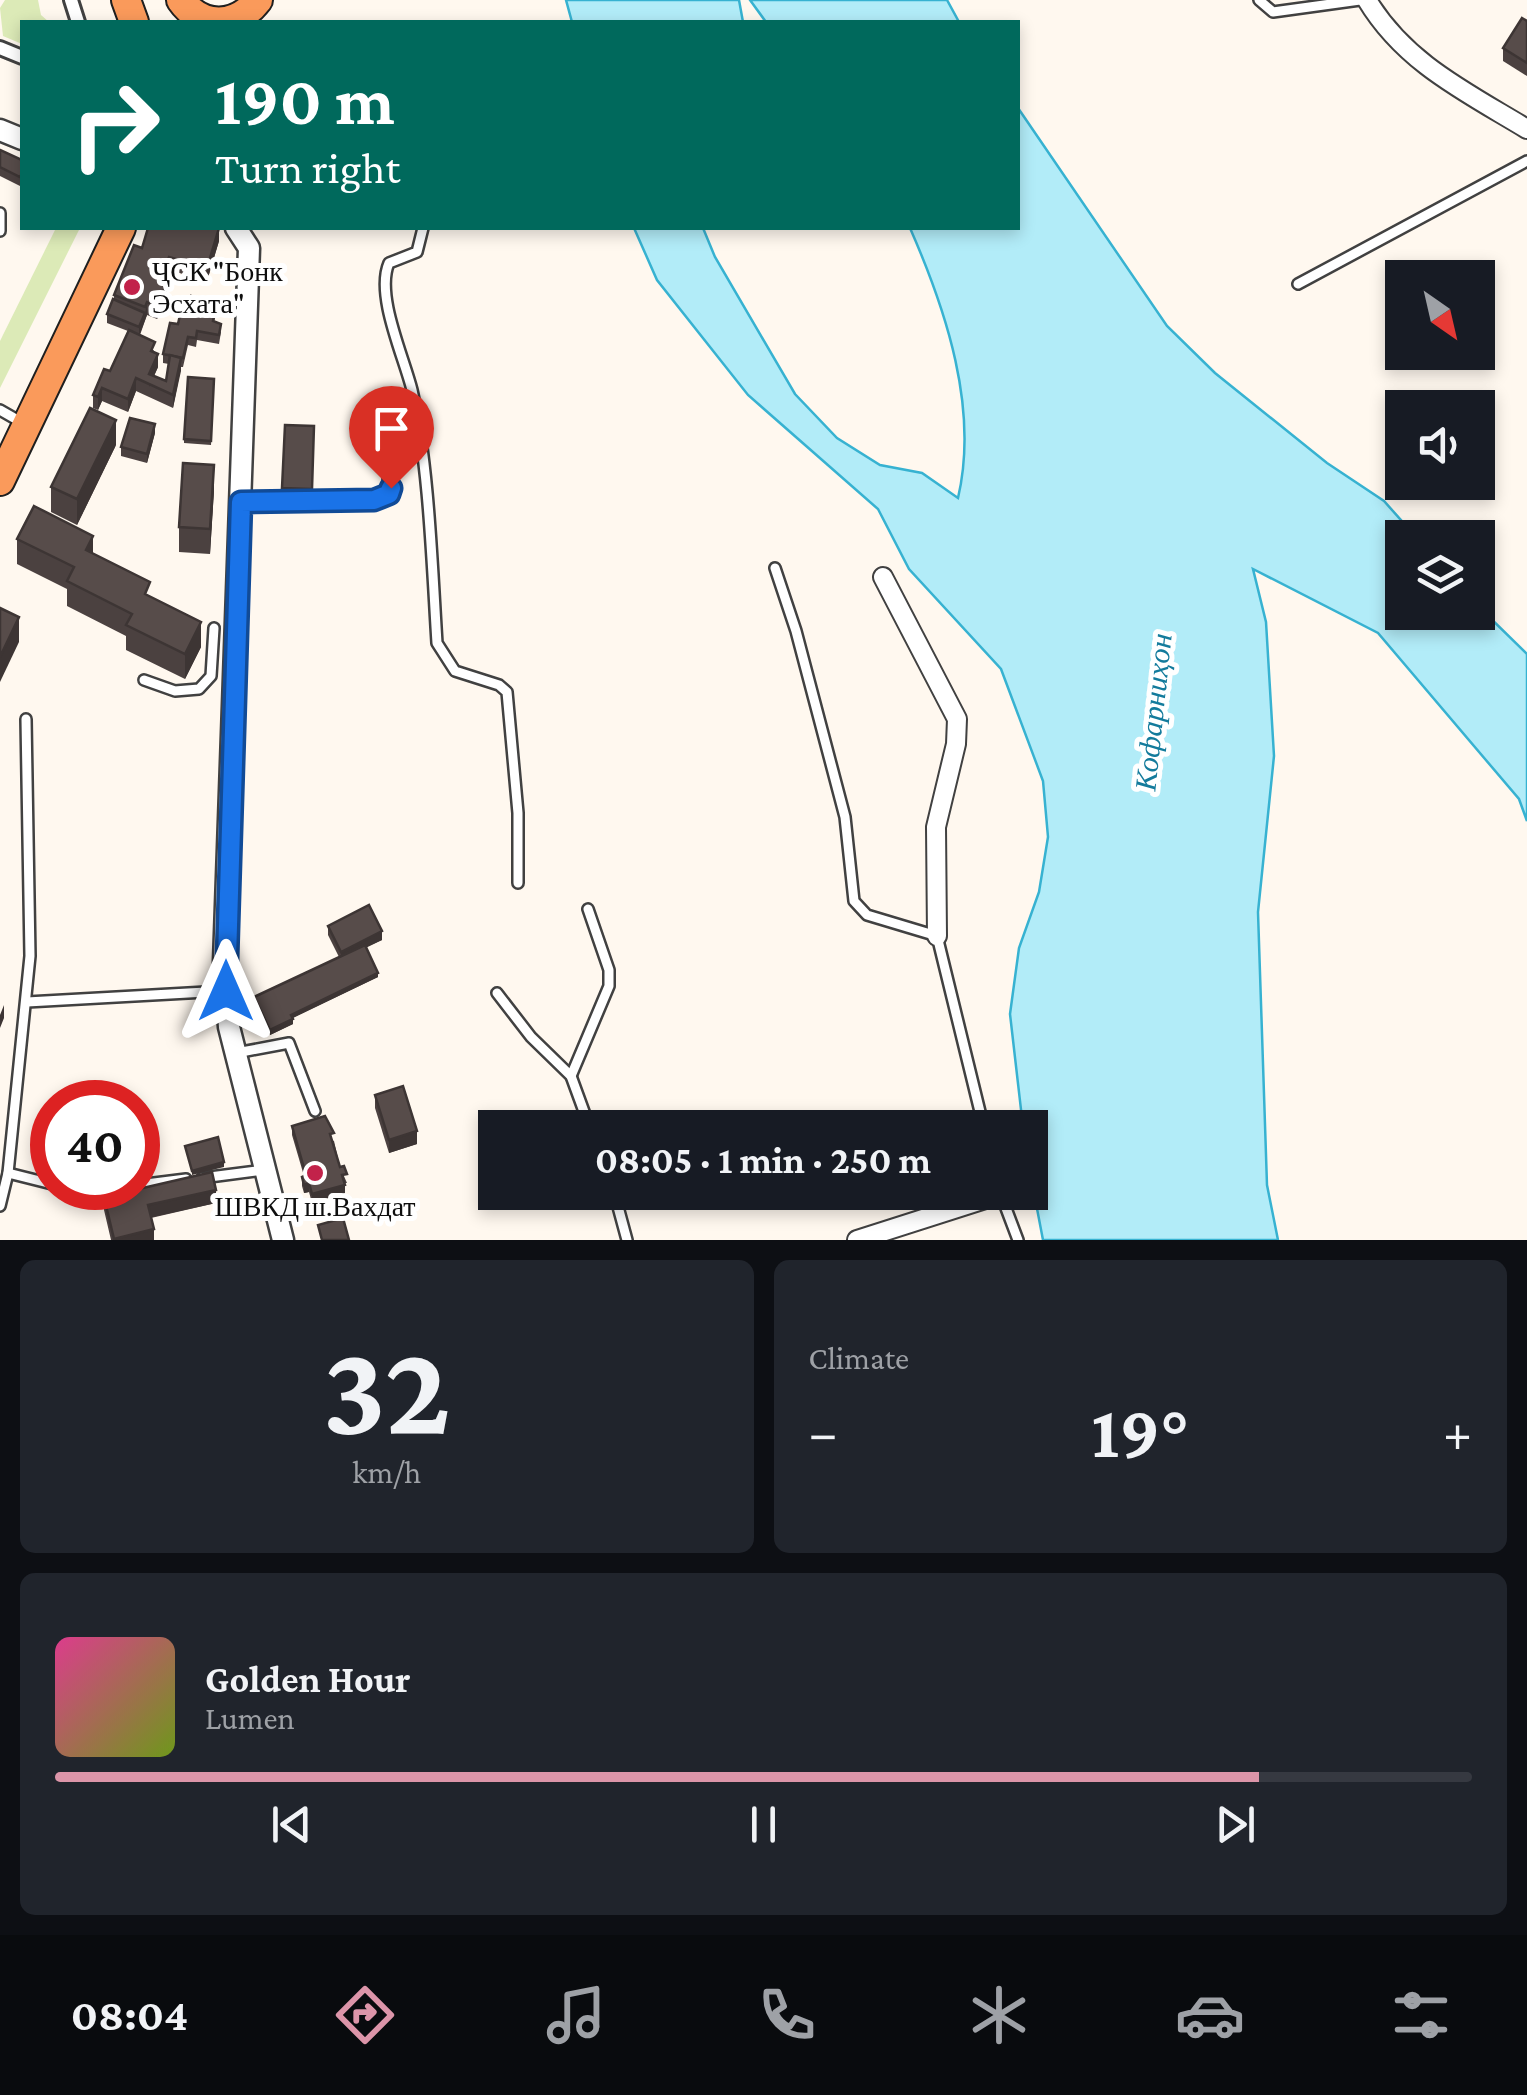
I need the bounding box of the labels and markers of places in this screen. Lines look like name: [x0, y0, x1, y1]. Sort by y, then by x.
place label: ҶСК "Бонк Эсхата": [152, 256, 283, 319]
marker: ҶСК "Бонк Эсхата": [121, 276, 143, 298]
pin: [349, 386, 434, 489]
marker: ШВКД ш.Вахдат: [304, 1162, 326, 1184]
place label: ШВКД ш.Вахдат: [214, 1191, 416, 1222]

